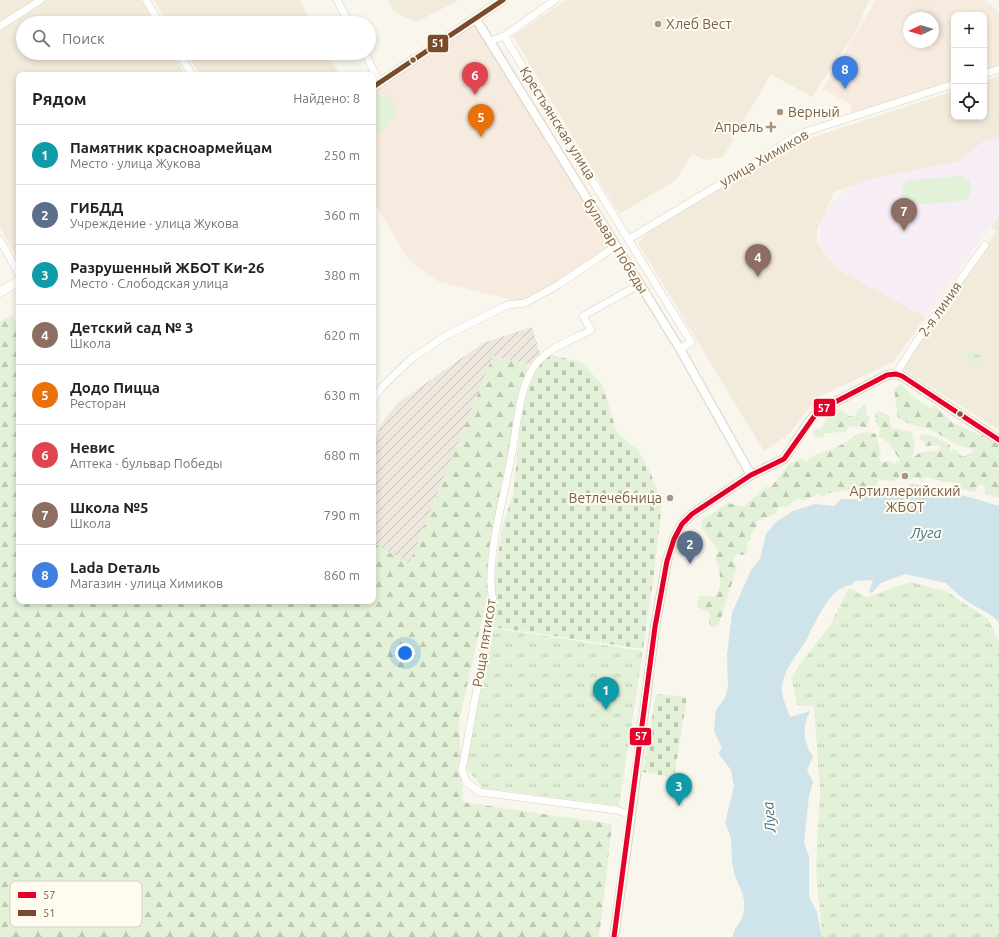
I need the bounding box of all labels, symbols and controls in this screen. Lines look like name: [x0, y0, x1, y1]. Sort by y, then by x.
north arrow: [903, 12, 939, 48]
map controls: [951, 12, 987, 120]
button: +: [951, 12, 987, 48]
search box: [16, 16, 376, 60]
place label: Хлеб Вест: [666, 16, 732, 32]
marker: Хлеб Вест: [653, 19, 663, 29]
icon: search: [30, 27, 52, 49]
text: Поиск: [62, 30, 105, 47]
line badge: 51: [427, 34, 449, 53]
text: 51: [432, 37, 444, 49]
button: −: [951, 48, 987, 84]
unlabelled marker: [408, 55, 418, 65]
pin: 8: [832, 56, 858, 89]
pin: 6: [462, 62, 488, 95]
street label: Крестьянская улица: [517, 64, 599, 182]
button: locate: [951, 84, 987, 120]
text: Рядом: [32, 89, 87, 108]
text: Найдено: 8: [293, 91, 360, 105]
pin: 5: [468, 104, 494, 137]
place label: Верный: [788, 104, 840, 120]
marker: Верный: [775, 107, 785, 117]
place label: Апрель: [715, 119, 763, 135]
marker: Апрель: [766, 122, 776, 132]
street label: улица Химиков: [717, 126, 811, 190]
text: Памятник красноармейцам: [70, 139, 272, 156]
text: 1: [41, 148, 49, 162]
text: 250 m: [324, 148, 360, 162]
text: Место · улица Жукова: [70, 156, 201, 170]
street label: бульвар Победы: [580, 196, 652, 296]
pin: 7: [891, 198, 917, 231]
text: ГИБДД: [70, 199, 123, 216]
text: 2: [41, 208, 49, 222]
text: 360 m: [324, 208, 360, 222]
text: Учреждение · улица Жукова: [70, 216, 239, 230]
pin: 4: [745, 244, 771, 277]
text: Разрушенный ЖБОТ Ки-26: [70, 259, 265, 276]
text: 3: [41, 268, 49, 282]
text: 380 m: [324, 268, 360, 282]
text: Место · Слободская улица: [70, 276, 228, 290]
street label: 2-я линия: [915, 279, 965, 339]
text: Детский сад № 3: [70, 319, 194, 336]
text: 4: [41, 328, 49, 342]
text: 620 m: [324, 328, 360, 342]
text: Школа: [70, 336, 111, 350]
text: Додо Пицца: [70, 379, 160, 396]
text: 5: [41, 388, 49, 402]
text: 630 m: [324, 388, 360, 402]
text: Ресторан: [70, 396, 126, 410]
line badge: 57: [813, 398, 836, 417]
text: 57: [818, 402, 830, 414]
unlabelled marker: [955, 409, 965, 419]
text: Невис: [70, 439, 115, 456]
text: 6: [41, 448, 49, 462]
text: 680 m: [324, 448, 360, 462]
text: Аптека · бульвар Победы: [70, 456, 222, 470]
marker: Артиллерийский ЖБОТ: [900, 471, 910, 481]
place label: Артиллерийский ЖБОТ: [850, 483, 960, 515]
place label: Ветлечебница: [569, 490, 662, 506]
marker: Ветлечебница: [665, 493, 675, 503]
text: Школа №5: [70, 499, 148, 516]
text: 7: [41, 508, 49, 522]
text: 790 m: [324, 508, 360, 522]
text: Школа: [70, 516, 111, 530]
water label: Луга: [909, 524, 942, 541]
pin: 2: [677, 531, 703, 564]
text: Lada Dеталь: [70, 559, 160, 576]
text: 8: [41, 568, 49, 582]
text: 860 m: [324, 568, 360, 582]
text: Магазин · улица Химиков: [70, 576, 223, 590]
street label: Роща пятисот: [469, 598, 499, 688]
your location: [395, 643, 415, 663]
pin: 1: [593, 677, 619, 710]
line badge: 57: [629, 727, 652, 746]
text: 57: [635, 730, 647, 742]
pin: 3: [666, 773, 692, 806]
water label: Луга: [759, 801, 779, 834]
legend: [10, 881, 142, 927]
text: 57: [43, 889, 55, 901]
text: 51: [43, 907, 55, 919]

